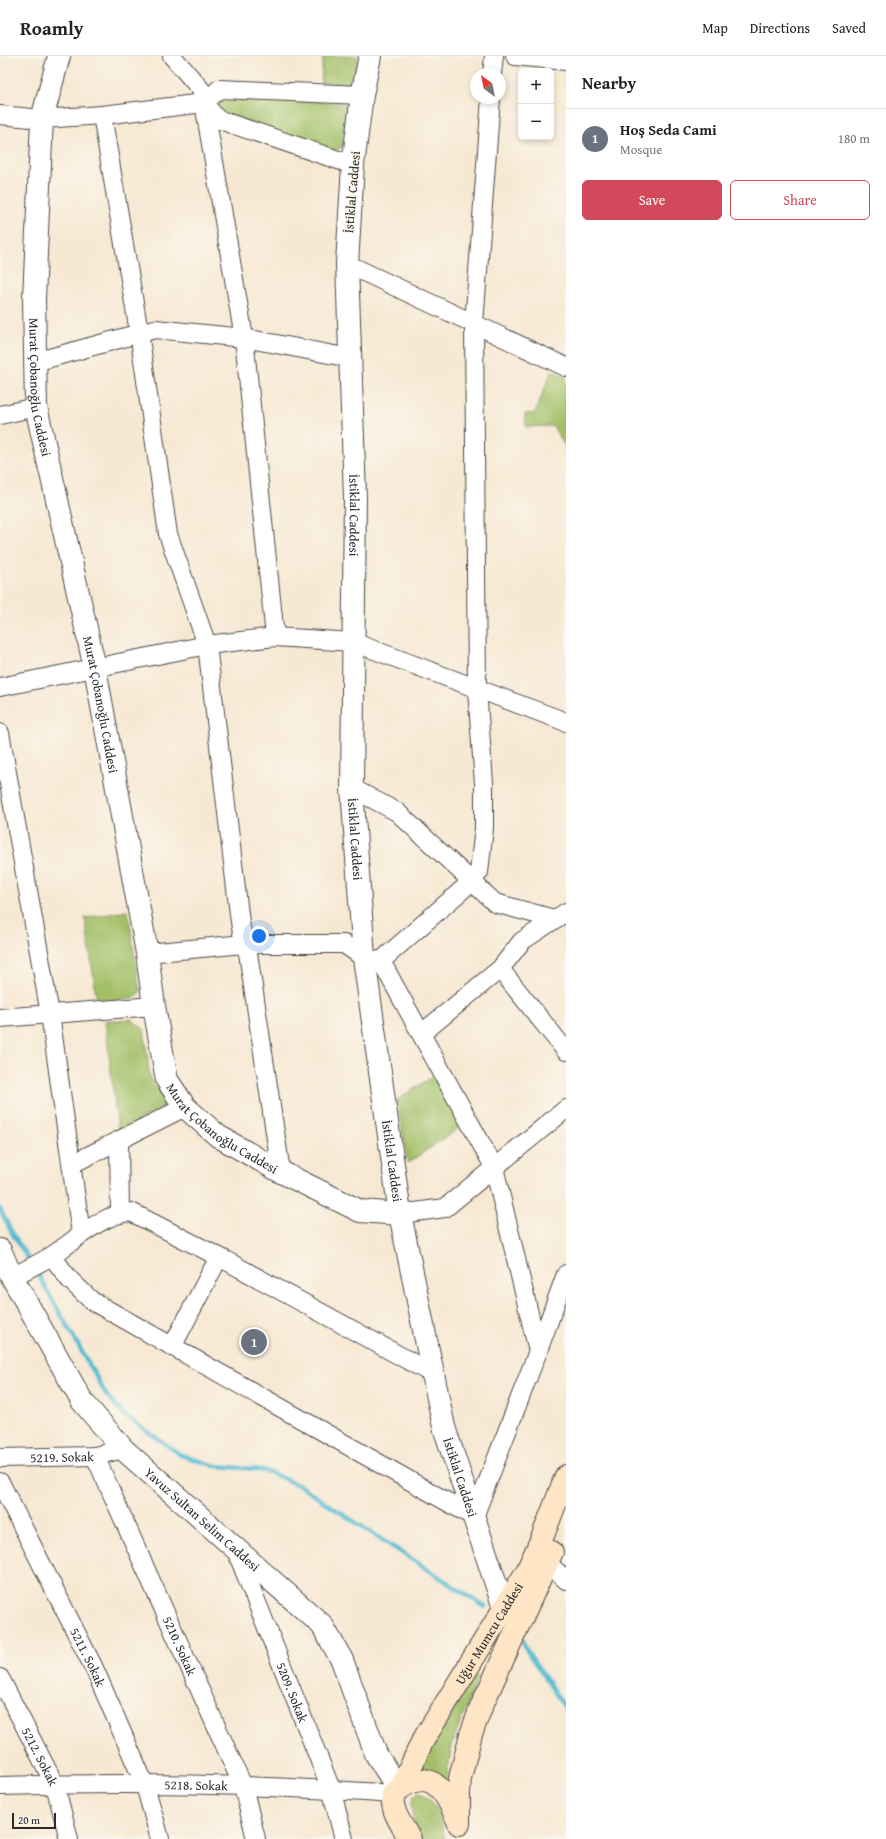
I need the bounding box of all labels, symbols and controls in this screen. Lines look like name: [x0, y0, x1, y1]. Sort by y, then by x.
text: Roamly: [20, 14, 84, 42]
text: Map: [702, 18, 728, 38]
text: Directions: [750, 18, 810, 38]
text: Saved: [832, 18, 866, 38]
north arrow: [470, 68, 506, 104]
map controls: [518, 68, 554, 140]
button: +: [518, 68, 554, 104]
text: Nearby: [582, 70, 636, 95]
button: −: [518, 104, 554, 140]
text: Hoş Seda Cami: [620, 119, 717, 140]
text: 1: [592, 129, 598, 148]
text: 180 m: [838, 129, 870, 148]
text: Mosque: [620, 140, 662, 159]
street label: İstiklal Caddesi: [339, 150, 365, 234]
button: Save: [582, 180, 722, 220]
button: Share: [730, 180, 870, 220]
street label: Murat Çobanoğlu Caddesi: [25, 318, 56, 458]
street label: İstiklal Caddesi: [345, 474, 365, 557]
street label: Murat Çobanoğlu Caddesi: [79, 634, 124, 775]
street label: İstiklal Caddesi: [343, 797, 368, 881]
your location: [249, 926, 269, 946]
street label: Murat Çobanoğlu Caddesi: [162, 1079, 282, 1178]
street label: İstiklal Caddesi: [377, 1119, 408, 1203]
pin: 1: [241, 1327, 267, 1357]
street label: İstiklal Caddesi: [439, 1435, 483, 1520]
street label: 5219. Sokak: [30, 1447, 94, 1467]
street label: Yavuz Sultan Selim Caddesi: [140, 1463, 265, 1576]
street label: Uğur Mumcu Caddesi: [450, 1578, 528, 1688]
street label: 5210. Sokak: [158, 1613, 202, 1679]
street label: 5211. Sokak: [66, 1624, 111, 1690]
street label: 5209. Sokak: [272, 1659, 313, 1726]
street label: 5212. Sokak: [17, 1724, 63, 1789]
street label: 5218. Sokak: [164, 1775, 228, 1795]
scale bar: [12, 1811, 56, 1830]
text: 20 m: [18, 1812, 40, 1828]

